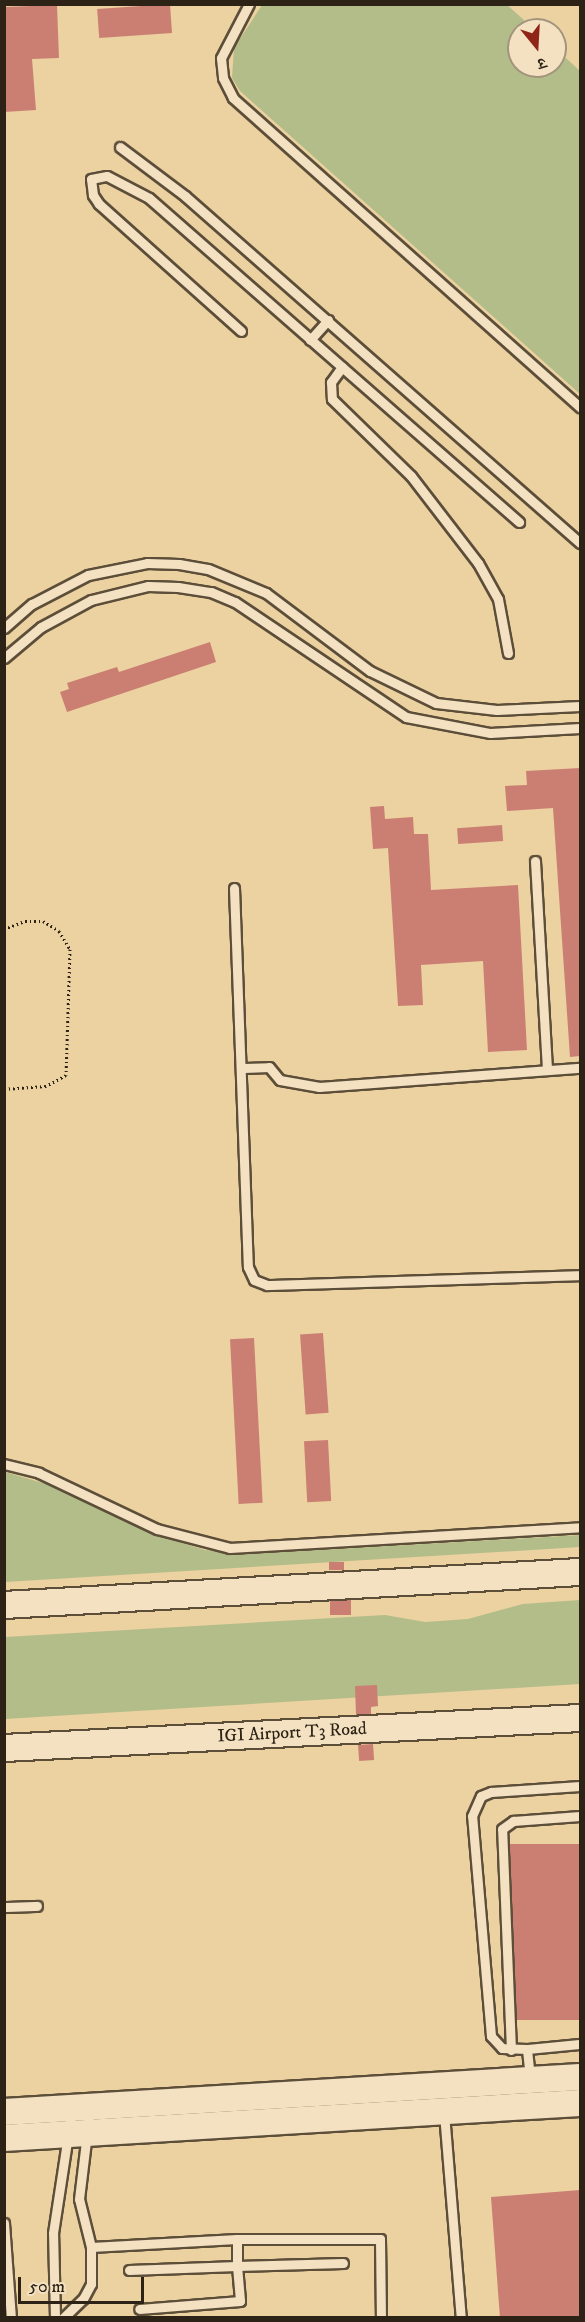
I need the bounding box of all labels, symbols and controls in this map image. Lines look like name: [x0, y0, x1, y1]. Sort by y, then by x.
north arrow: [507, 18, 567, 78]
text: उ: [535, 52, 549, 74]
street label: IGI Airport T3 Road: [217, 1718, 367, 1748]
scale bar: [21, 2265, 147, 2303]
text: 50 m: [29, 2276, 65, 2298]

